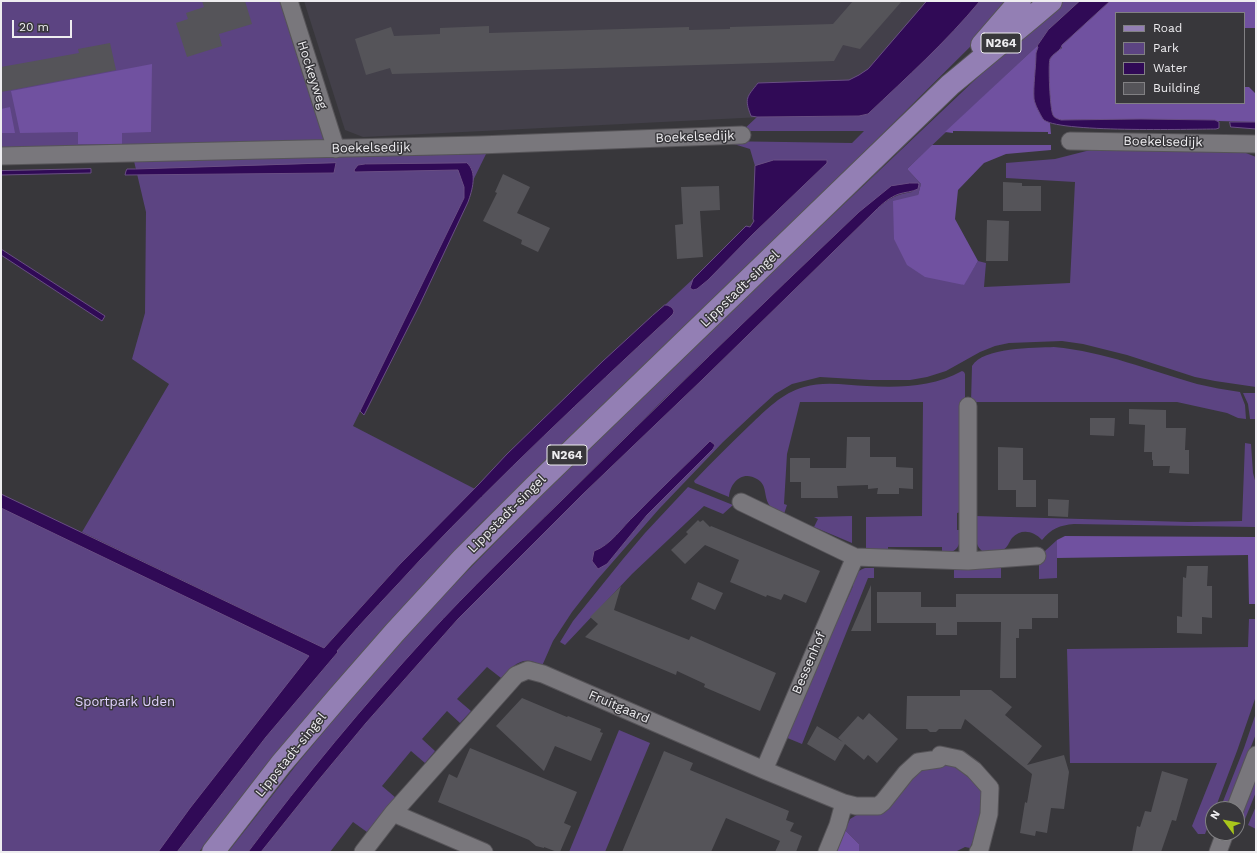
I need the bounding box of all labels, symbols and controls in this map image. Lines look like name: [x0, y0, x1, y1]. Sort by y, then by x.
scale bar: [14, 12, 74, 38]
legend: [1115, 12, 1245, 104]
text: 20 m: [19, 20, 49, 34]
text: Road: [1153, 21, 1182, 35]
road number: N264: [981, 33, 1021, 53]
street label: Hockeyweg: [294, 39, 330, 111]
text: Park: [1153, 41, 1179, 55]
text: Water: [1153, 61, 1187, 75]
text: Building: [1153, 81, 1200, 95]
street label: Boekelsedijk: [655, 128, 735, 146]
street label: Boekelsedijk: [1123, 134, 1203, 150]
street label: Boekelsedijk: [331, 140, 411, 156]
street label: Lippstadt-singel: [697, 247, 783, 331]
road number: N264: [547, 445, 587, 465]
street label: Lippstadt-singel: [465, 472, 549, 556]
street label: Bessenhof: [789, 630, 829, 696]
street label: Fruitgaard: [586, 687, 652, 727]
park label: Sportpark Uden: [75, 694, 175, 710]
street label: Lippstadt-singel: [252, 710, 330, 800]
north arrow: [1205, 801, 1245, 841]
text: N: [1208, 808, 1223, 822]

